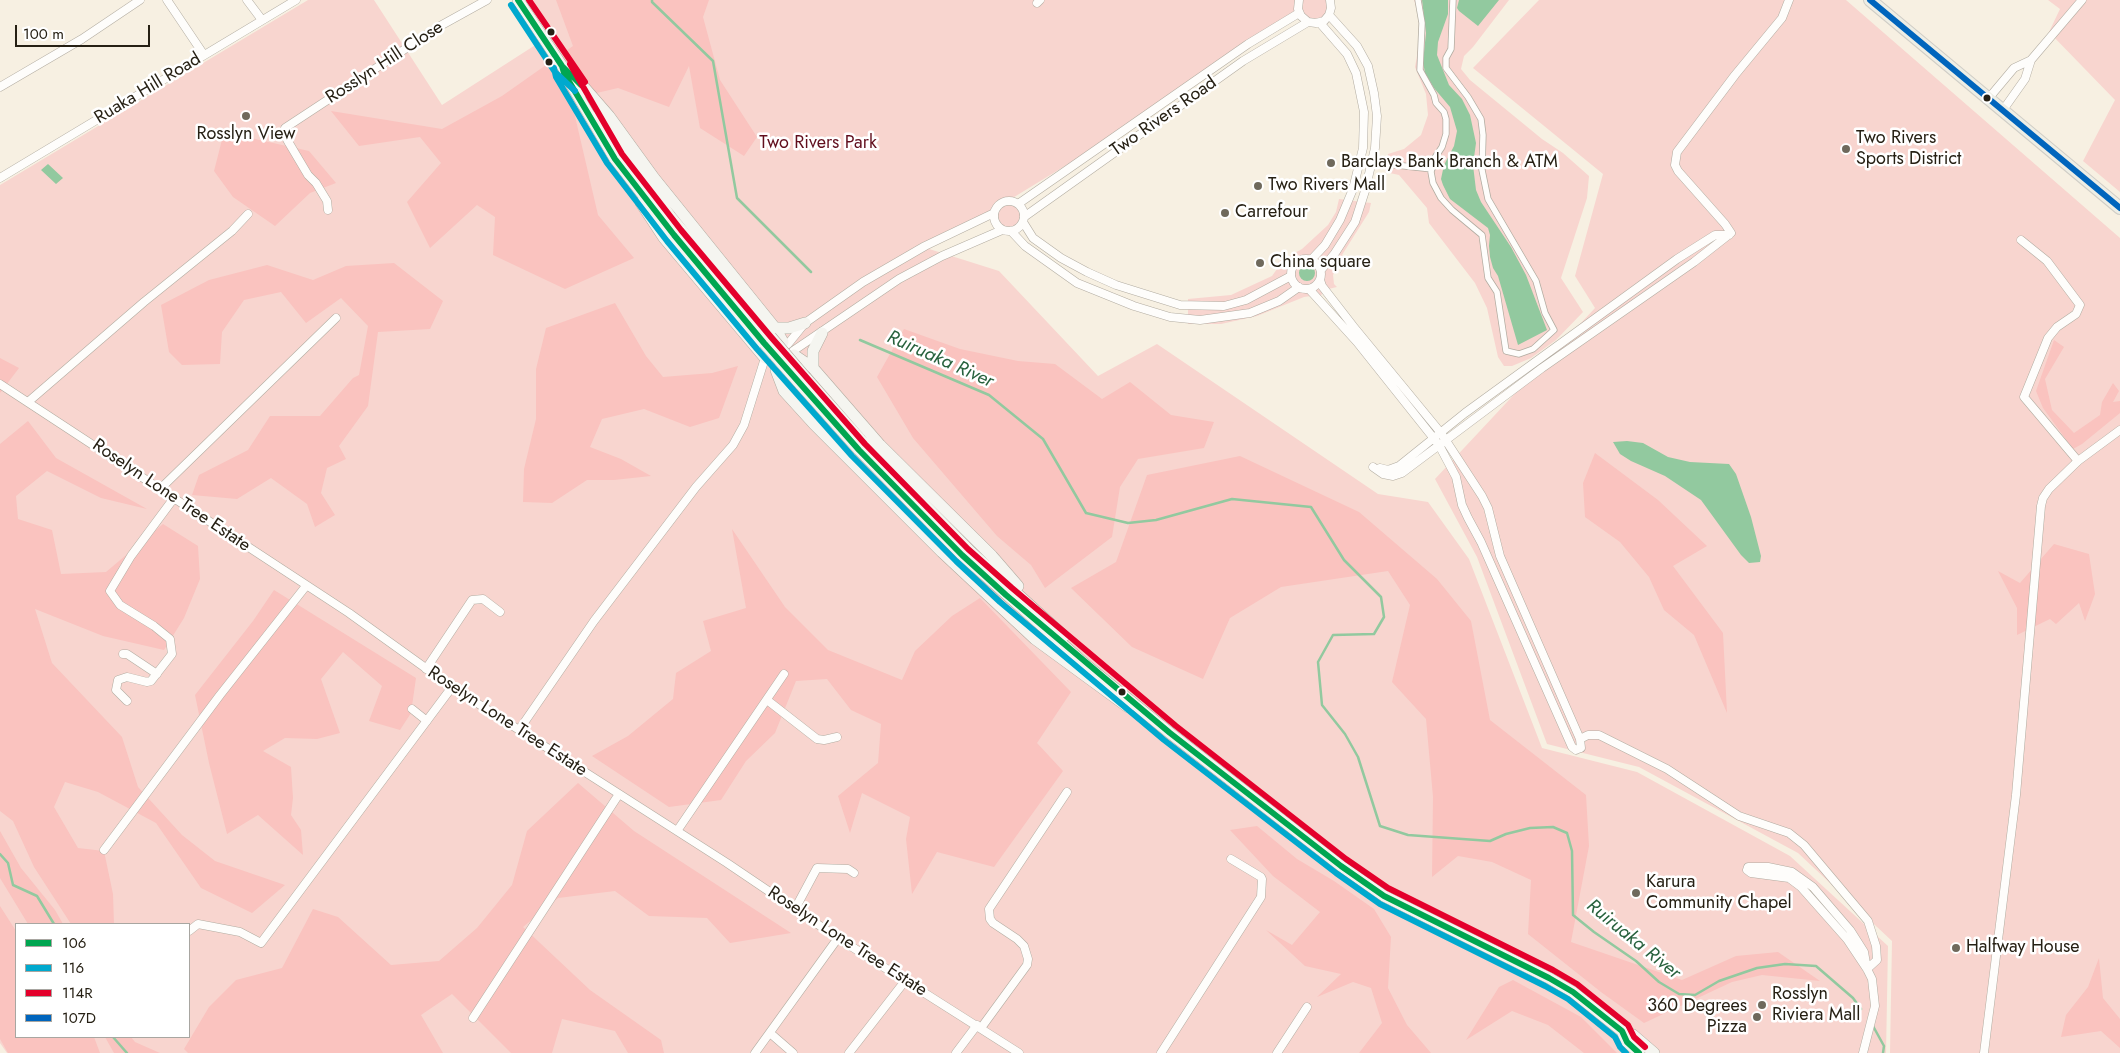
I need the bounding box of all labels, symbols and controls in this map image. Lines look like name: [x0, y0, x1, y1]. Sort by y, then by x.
scale bar: [18, 15, 152, 47]
street label: Rosslyn Hill Close: [322, 17, 448, 109]
text: 100 m: [23, 23, 64, 45]
unlabelled marker: [546, 27, 556, 37]
street label: Ruaka Hill Road: [91, 49, 205, 129]
unlabelled marker: [544, 57, 554, 67]
street label: Two Rivers Road: [1107, 72, 1221, 162]
unlabelled marker: [1982, 93, 1992, 103]
marker: Rosslyn View: [240, 110, 252, 122]
place label: Rosslyn View: [196, 124, 296, 146]
place label: Two Rivers Sports District: [1856, 128, 1961, 170]
park label: Two Rivers Park: [759, 133, 877, 155]
marker: Two Rivers Sports District: [1840, 143, 1852, 155]
place label: Barclays Bank Branch & ATM: [1341, 152, 1558, 174]
marker: Barclays Bank Branch & ATM: [1325, 157, 1337, 169]
place label: Two Rivers Mall: [1268, 175, 1385, 197]
marker: Two Rivers Mall: [1252, 180, 1264, 192]
place label: Carrefour: [1235, 202, 1308, 224]
marker: Carrefour: [1219, 207, 1231, 219]
place label: China square: [1270, 252, 1371, 274]
marker: China square: [1254, 257, 1266, 269]
water label: Ruiruaka River: [883, 326, 997, 394]
street label: Roselyn Lone Tree Estate: [88, 435, 254, 557]
street label: Roselyn Lone Tree Estate: [423, 662, 591, 782]
unlabelled marker: [1117, 687, 1127, 697]
place label: Karura Community Chapel: [1646, 872, 1792, 914]
street label: Roselyn Lone Tree Estate: [763, 882, 931, 1002]
marker: Karura Community Chapel: [1630, 887, 1642, 899]
water label: Ruiruaka River: [1581, 895, 1685, 985]
legend: [15, 923, 190, 1038]
text: 106: [62, 932, 86, 954]
place label: Halfway House: [1966, 937, 2080, 959]
marker: Halfway House: [1950, 942, 1962, 954]
text: 116: [62, 957, 84, 979]
text: 114R: [62, 982, 93, 1004]
place label: Rosslyn Riviera Mall: [1772, 984, 1860, 1026]
place label: 360 Degrees Pizza: [1647, 996, 1747, 1038]
marker: Rosslyn Riviera Mall: [1756, 999, 1768, 1011]
text: 107D: [62, 1007, 96, 1029]
marker: 360 Degrees Pizza: [1751, 1011, 1763, 1023]

